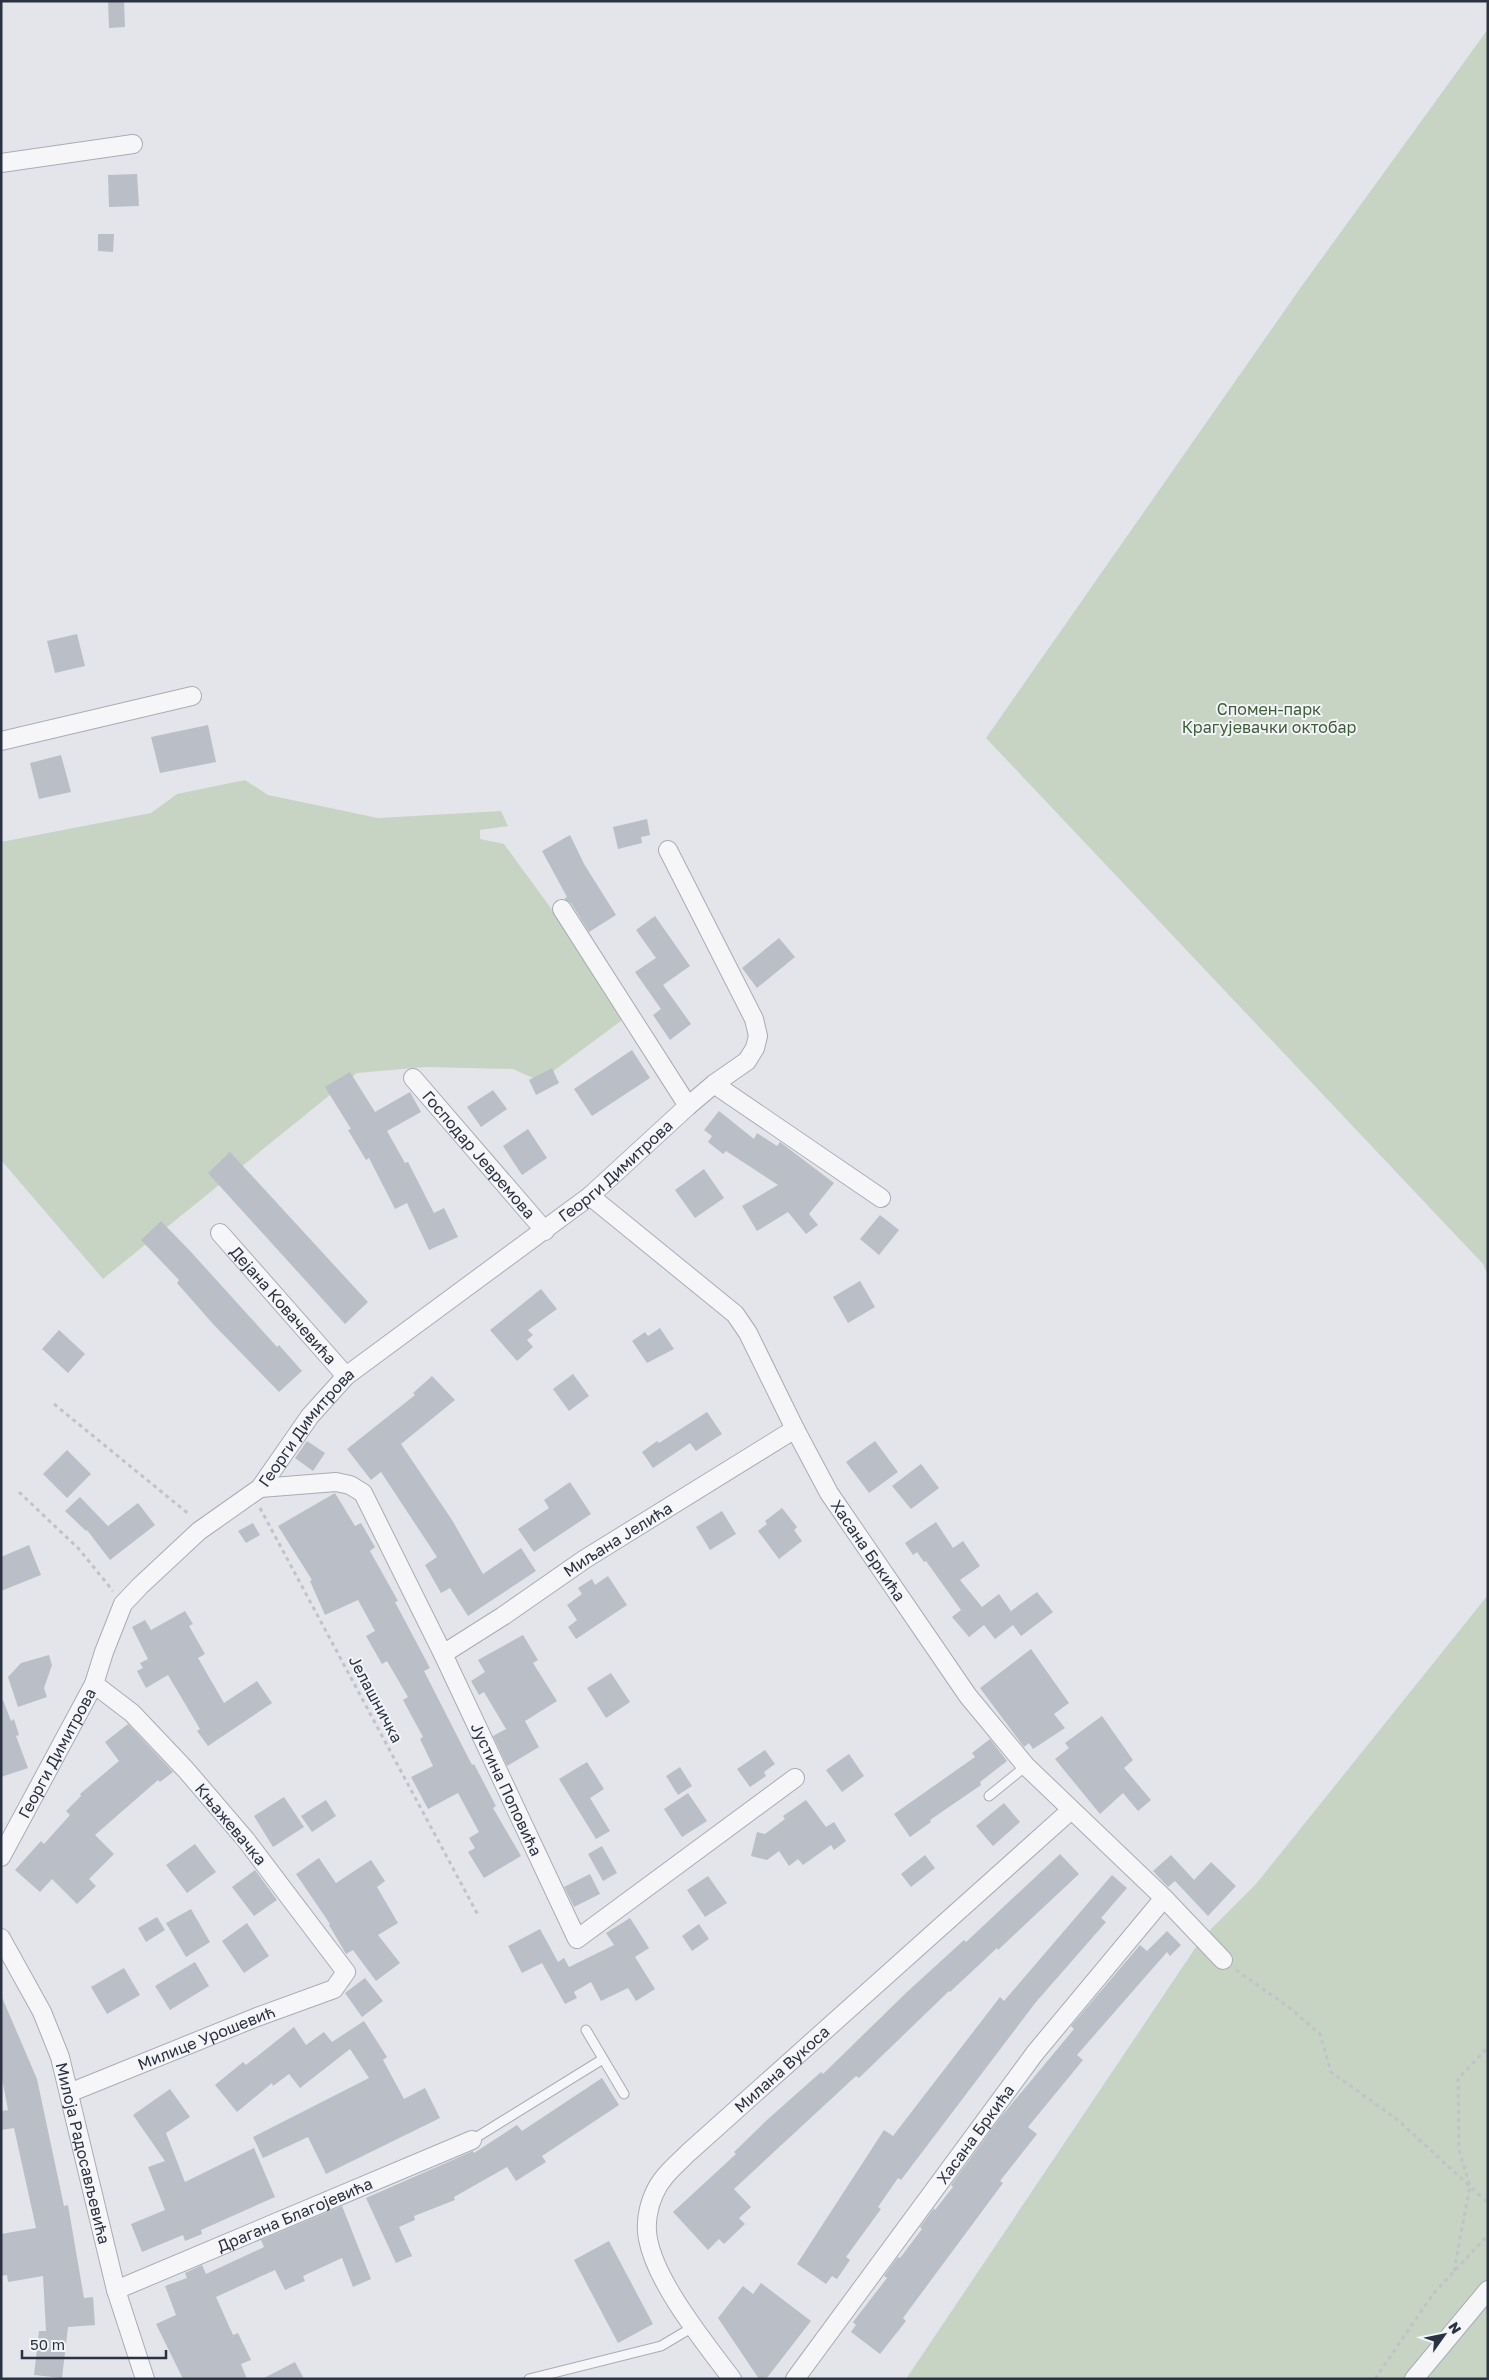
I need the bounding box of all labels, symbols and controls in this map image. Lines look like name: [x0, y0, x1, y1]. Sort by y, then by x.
park label: Спомен-парк Крагујевачки октобар: [1182, 699, 1356, 737]
street label: Господар Јевремова: [418, 1086, 540, 1223]
street label: Георги Димитрова: [554, 1115, 677, 1226]
street label: Дејана Ковачевића: [226, 1242, 341, 1368]
street label: Георги Димитрова: [254, 1363, 358, 1491]
street label: Хасана Бркића: [827, 1496, 910, 1605]
street label: Миљана Јелића: [559, 1498, 676, 1581]
street label: Јелашничка: [345, 1652, 407, 1746]
street label: Георги Димитрова: [14, 1684, 100, 1822]
street label: Јустина Поповића: [467, 1719, 547, 1859]
street label: Књажевачка: [191, 1779, 271, 1869]
street label: Милице Урошевић: [135, 2001, 278, 2074]
street label: Милана Вукоса: [730, 2021, 833, 2117]
street label: Милоја Радосављевића: [52, 2060, 115, 2246]
street label: Хасана Бркића: [932, 2081, 1018, 2188]
street label: Драгана Благојевића: [214, 2173, 375, 2256]
north arrow: [1419, 2310, 1469, 2360]
text: N: [1445, 2319, 1465, 2337]
scale bar: [22, 2328, 166, 2360]
text: 50 m: [30, 2335, 65, 2353]

